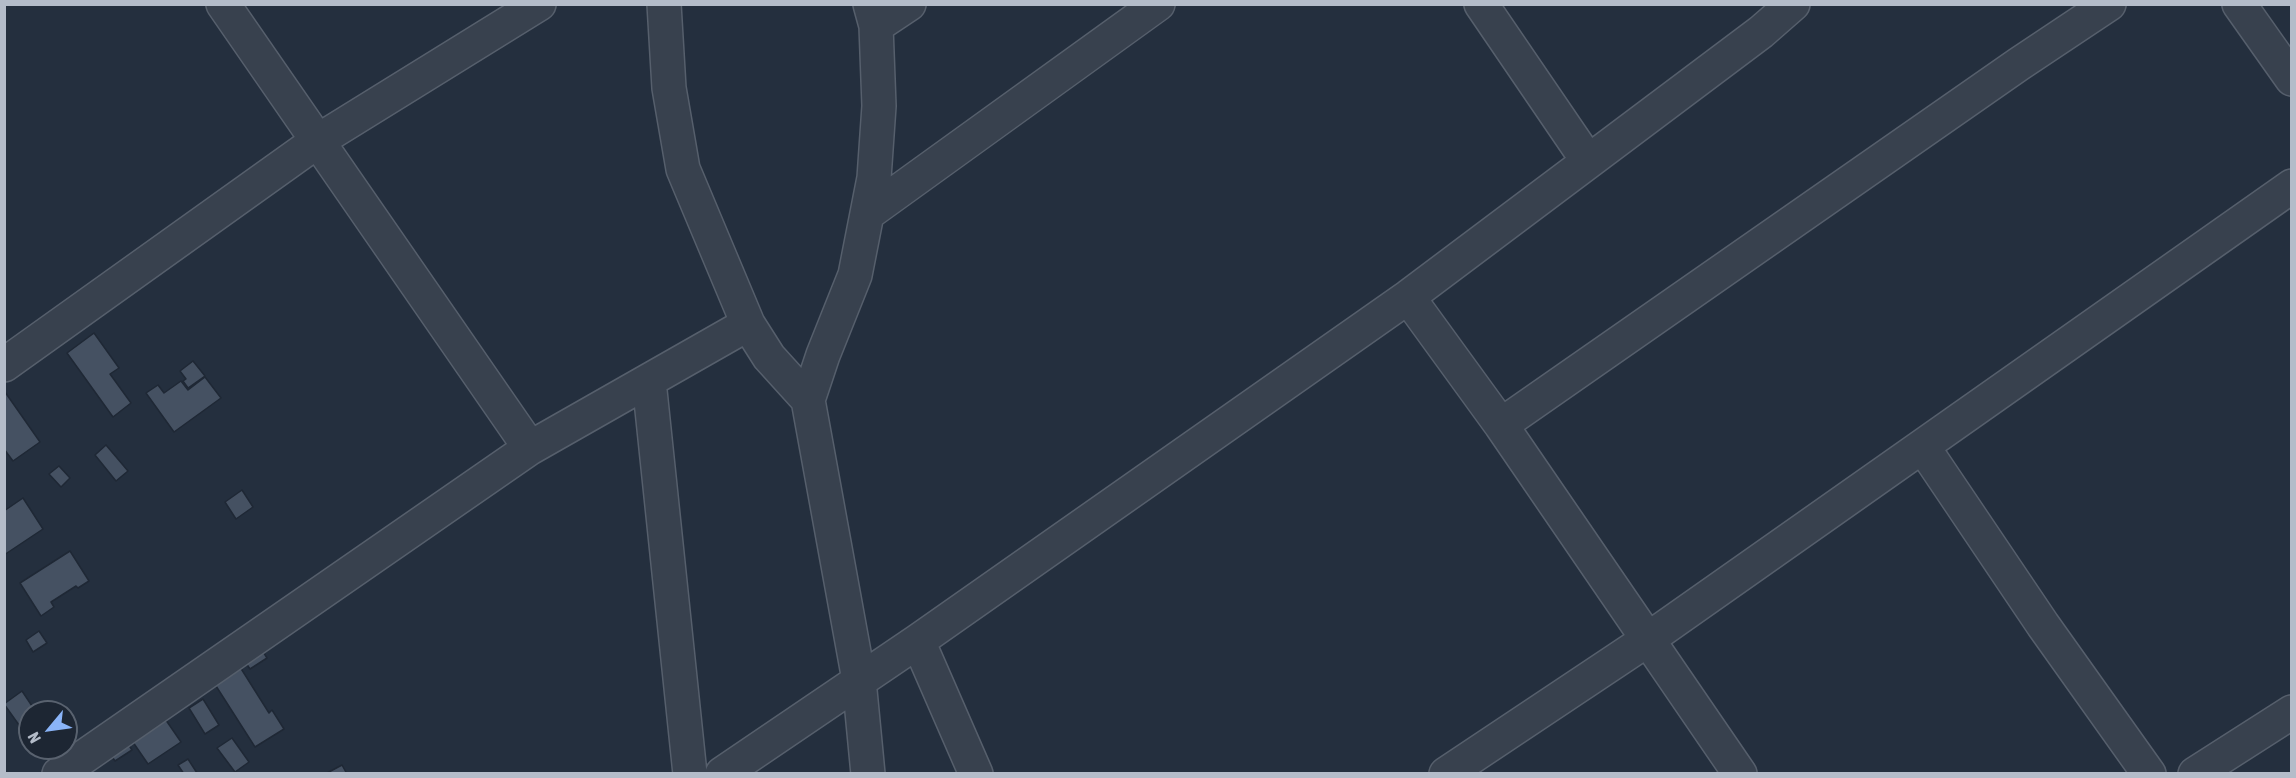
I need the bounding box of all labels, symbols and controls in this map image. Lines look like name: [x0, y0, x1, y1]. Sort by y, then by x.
north arrow: [18, 700, 78, 760]
text: N: [24, 729, 44, 746]

